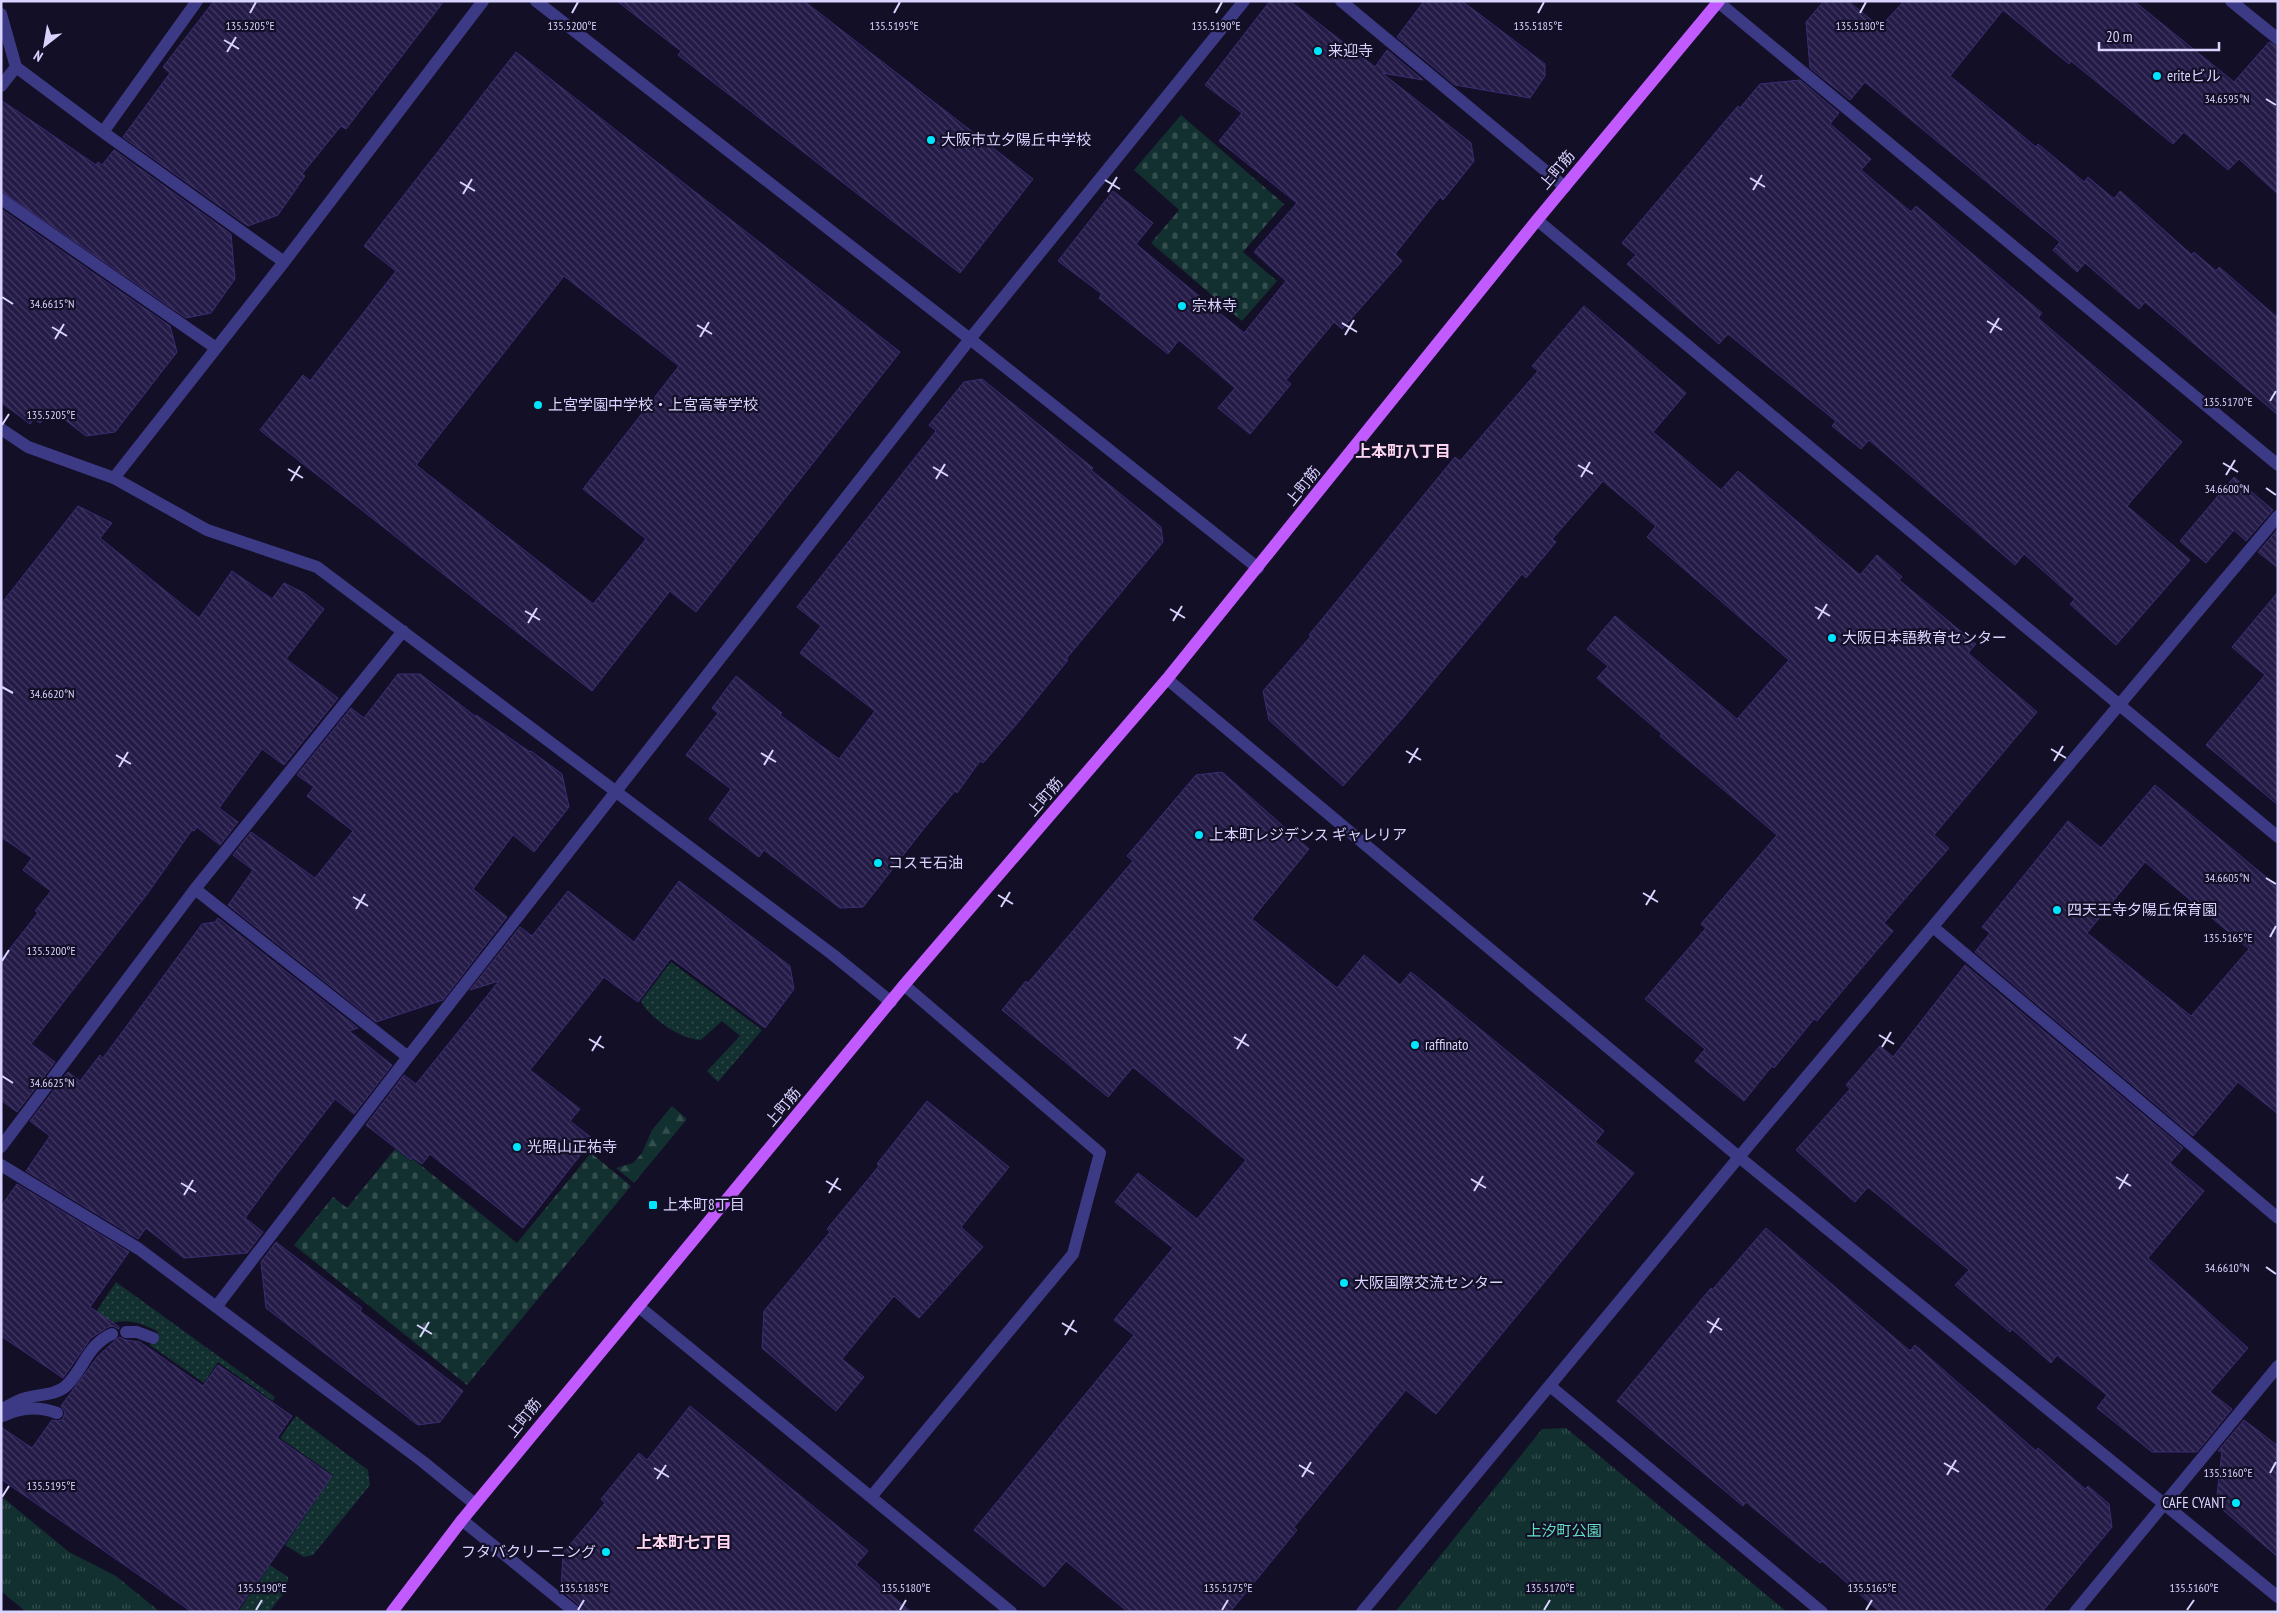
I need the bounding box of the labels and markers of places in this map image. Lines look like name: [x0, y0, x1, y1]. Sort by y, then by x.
place label: 来迎寺: [1328, 41, 1373, 60]
marker: 来迎寺: [1312, 45, 1324, 57]
place label: eriteビル: [2167, 66, 2221, 85]
marker: eriteビル: [2151, 70, 2163, 82]
place label: 大阪市立夕陽丘中学校: [941, 130, 1091, 149]
marker: 大阪市立夕陽丘中学校: [925, 134, 937, 146]
place label: 宗林寺: [1192, 296, 1237, 315]
marker: 宗林寺: [1176, 300, 1188, 312]
place label: 上宮学園中学校・上宮高等学校: [548, 395, 758, 414]
marker: 上宮学園中学校・上宮高等学校: [532, 399, 544, 411]
place label: 大阪日本語教育センター: [1842, 628, 2007, 647]
marker: 大阪日本語教育センター: [1826, 632, 1838, 644]
place label: 上本町レジデンス ギャレリア: [1209, 825, 1407, 844]
marker: 上本町レジデンス ギャレリア: [1193, 829, 1205, 841]
place label: コスモ石油: [888, 853, 963, 872]
marker: コスモ石油: [872, 857, 884, 869]
place label: 四天王寺夕陽丘保育園: [2067, 900, 2217, 919]
marker: 四天王寺夕陽丘保育園: [2051, 904, 2063, 916]
place label: raffinato: [1425, 1035, 1469, 1054]
marker: raffinato: [1409, 1039, 1421, 1051]
place label: 光照山正祐寺: [527, 1137, 617, 1156]
marker: 光照山正祐寺: [511, 1141, 523, 1153]
place label: 上本町8丁目: [663, 1195, 745, 1214]
marker: 上本町8丁目: [647, 1199, 659, 1211]
place label: 大阪国際交流センター: [1354, 1273, 1504, 1292]
marker: 大阪国際交流センター: [1338, 1277, 1350, 1289]
place label: CAFE CYANT: [2162, 1493, 2226, 1512]
marker: CAFE CYANT: [2230, 1497, 2242, 1509]
place label: フタバクリーニング: [461, 1542, 596, 1561]
marker: フタバクリーニング: [600, 1546, 612, 1558]

